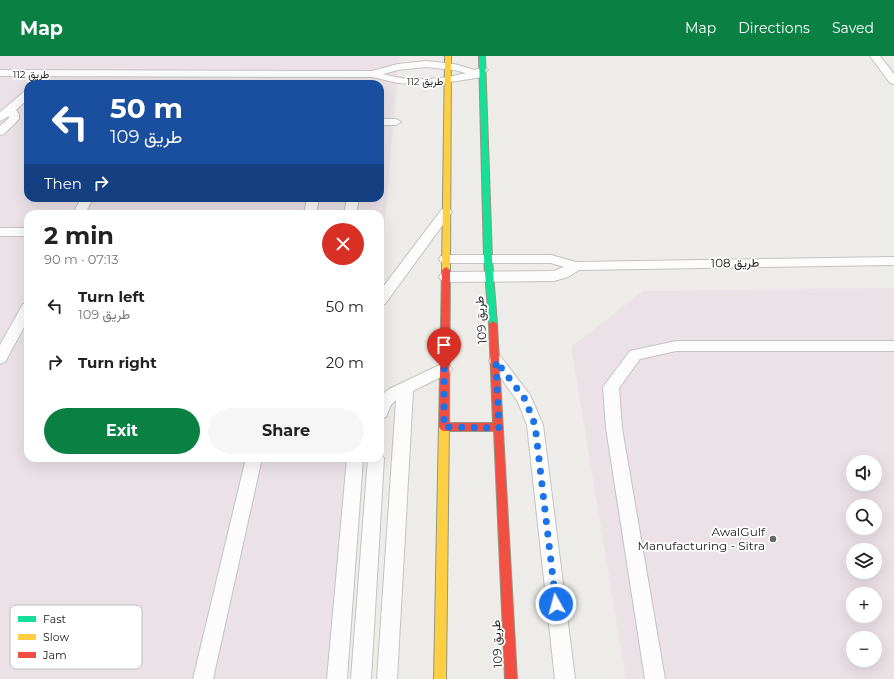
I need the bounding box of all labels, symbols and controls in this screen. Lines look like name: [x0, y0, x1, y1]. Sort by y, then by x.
text: Map: [20, 17, 63, 40]
text: Map: [685, 19, 716, 37]
text: Directions: [738, 19, 810, 37]
text: Saved: [832, 19, 874, 37]
street label: طريق 112: [13, 68, 50, 81]
street label: طريق 112: [407, 75, 444, 88]
text: 50 m: [110, 91, 183, 125]
icon: left: [44, 96, 96, 148]
text: طريق 109: [110, 126, 182, 148]
icon: right: [90, 172, 112, 194]
text: Then: [44, 174, 82, 193]
text: 2 min: [44, 221, 114, 250]
button: close: [322, 223, 364, 265]
text: 90 m · 07:13: [44, 251, 119, 267]
street label: طريق 108: [711, 255, 760, 271]
text: Turn left: [78, 287, 145, 306]
icon: left: [44, 295, 66, 317]
street label: طريق 109: [471, 295, 491, 345]
text: 50 m: [326, 297, 364, 316]
text: طريق 109: [78, 306, 130, 322]
pin: [427, 328, 461, 369]
icon: arrive: [433, 334, 455, 356]
icon: right: [44, 351, 66, 373]
text: Turn right: [78, 353, 157, 372]
text: 20 m: [326, 353, 364, 372]
button: Exit: [44, 408, 200, 454]
button: Share: [208, 408, 364, 454]
map controls: [846, 455, 882, 667]
button: sound: [846, 455, 882, 491]
button: search: [846, 499, 882, 535]
place label: AwalGulf Manufacturing - Sitra: [638, 524, 766, 553]
marker: AwalGulf Manufacturing - Sitra: [768, 534, 778, 544]
button: layers: [846, 543, 882, 579]
position arrow: [535, 583, 577, 625]
button: +: [846, 587, 882, 623]
legend: [10, 605, 142, 669]
text: Fast: [43, 612, 67, 626]
street label: طريق 109: [488, 619, 506, 668]
text: Slow: [43, 630, 69, 644]
button: −: [846, 631, 882, 667]
text: Jam: [42, 648, 67, 662]

